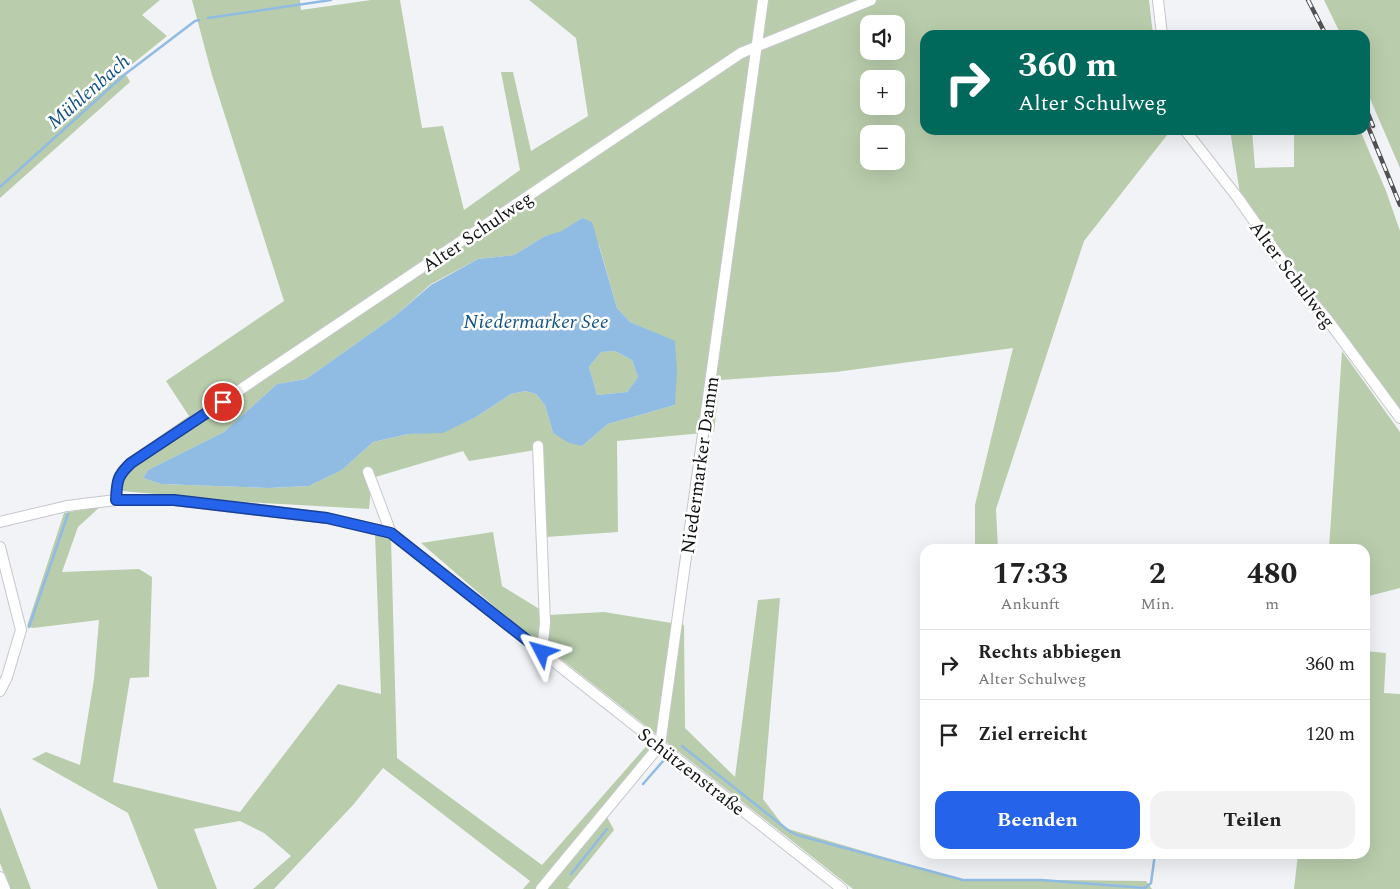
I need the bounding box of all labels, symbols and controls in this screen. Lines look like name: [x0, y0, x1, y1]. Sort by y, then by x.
map controls: [860, 15, 905, 170]
button: sound: [860, 15, 905, 60]
text: 360 m: [1018, 39, 1117, 92]
water label: Mühlenbach: [40, 47, 137, 137]
icon: right: [935, 50, 1000, 115]
button: +: [860, 70, 905, 115]
text: Alter Schulweg: [1018, 87, 1167, 120]
button: −: [860, 125, 905, 170]
street label: Alter Schulweg: [416, 184, 539, 280]
street label: Alter Schulweg: [1242, 215, 1342, 335]
water label: Niedermarker See: [463, 307, 609, 337]
street label: Niedermarker Damm: [674, 374, 727, 556]
pin: [202, 381, 244, 423]
icon: arrive: [209, 388, 237, 416]
text: 17:33: [993, 551, 1068, 597]
text: 2: [1149, 551, 1166, 597]
text: 480: [1247, 551, 1297, 597]
text: Ankunft: [1001, 592, 1060, 616]
text: Min.: [1141, 592, 1174, 616]
text: m: [1265, 592, 1279, 616]
position arrow: [515, 625, 567, 677]
text: Rechts abbiegen: [978, 638, 1122, 667]
text: 360 m: [1305, 650, 1355, 679]
icon: right: [935, 651, 963, 679]
text: Alter Schulweg: [978, 667, 1086, 691]
text: Ziel erreicht: [978, 720, 1088, 749]
text: 120 m: [1305, 720, 1355, 749]
street label: Schützenstraße: [631, 721, 751, 824]
icon: arrive: [935, 721, 963, 749]
button: Beenden: [935, 791, 1140, 849]
button: Teilen: [1150, 791, 1355, 849]

